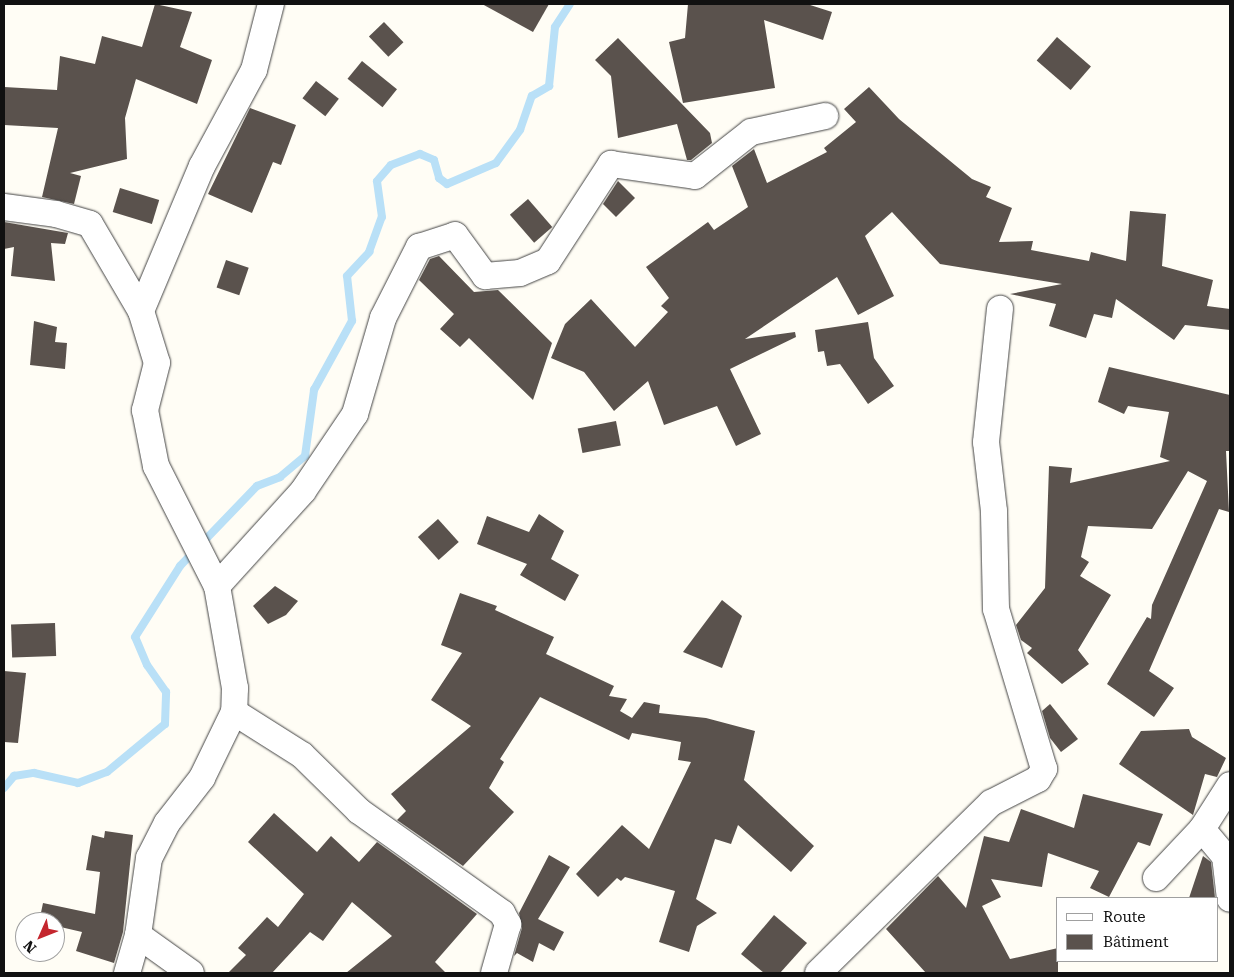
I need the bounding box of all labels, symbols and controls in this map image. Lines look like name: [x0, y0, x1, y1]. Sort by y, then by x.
legend: [1056, 897, 1219, 962]
text: Route: [1103, 908, 1145, 926]
north arrow: [15, 912, 65, 962]
text: Bâtiment: [1103, 933, 1169, 951]
text: N: [20, 937, 39, 956]

